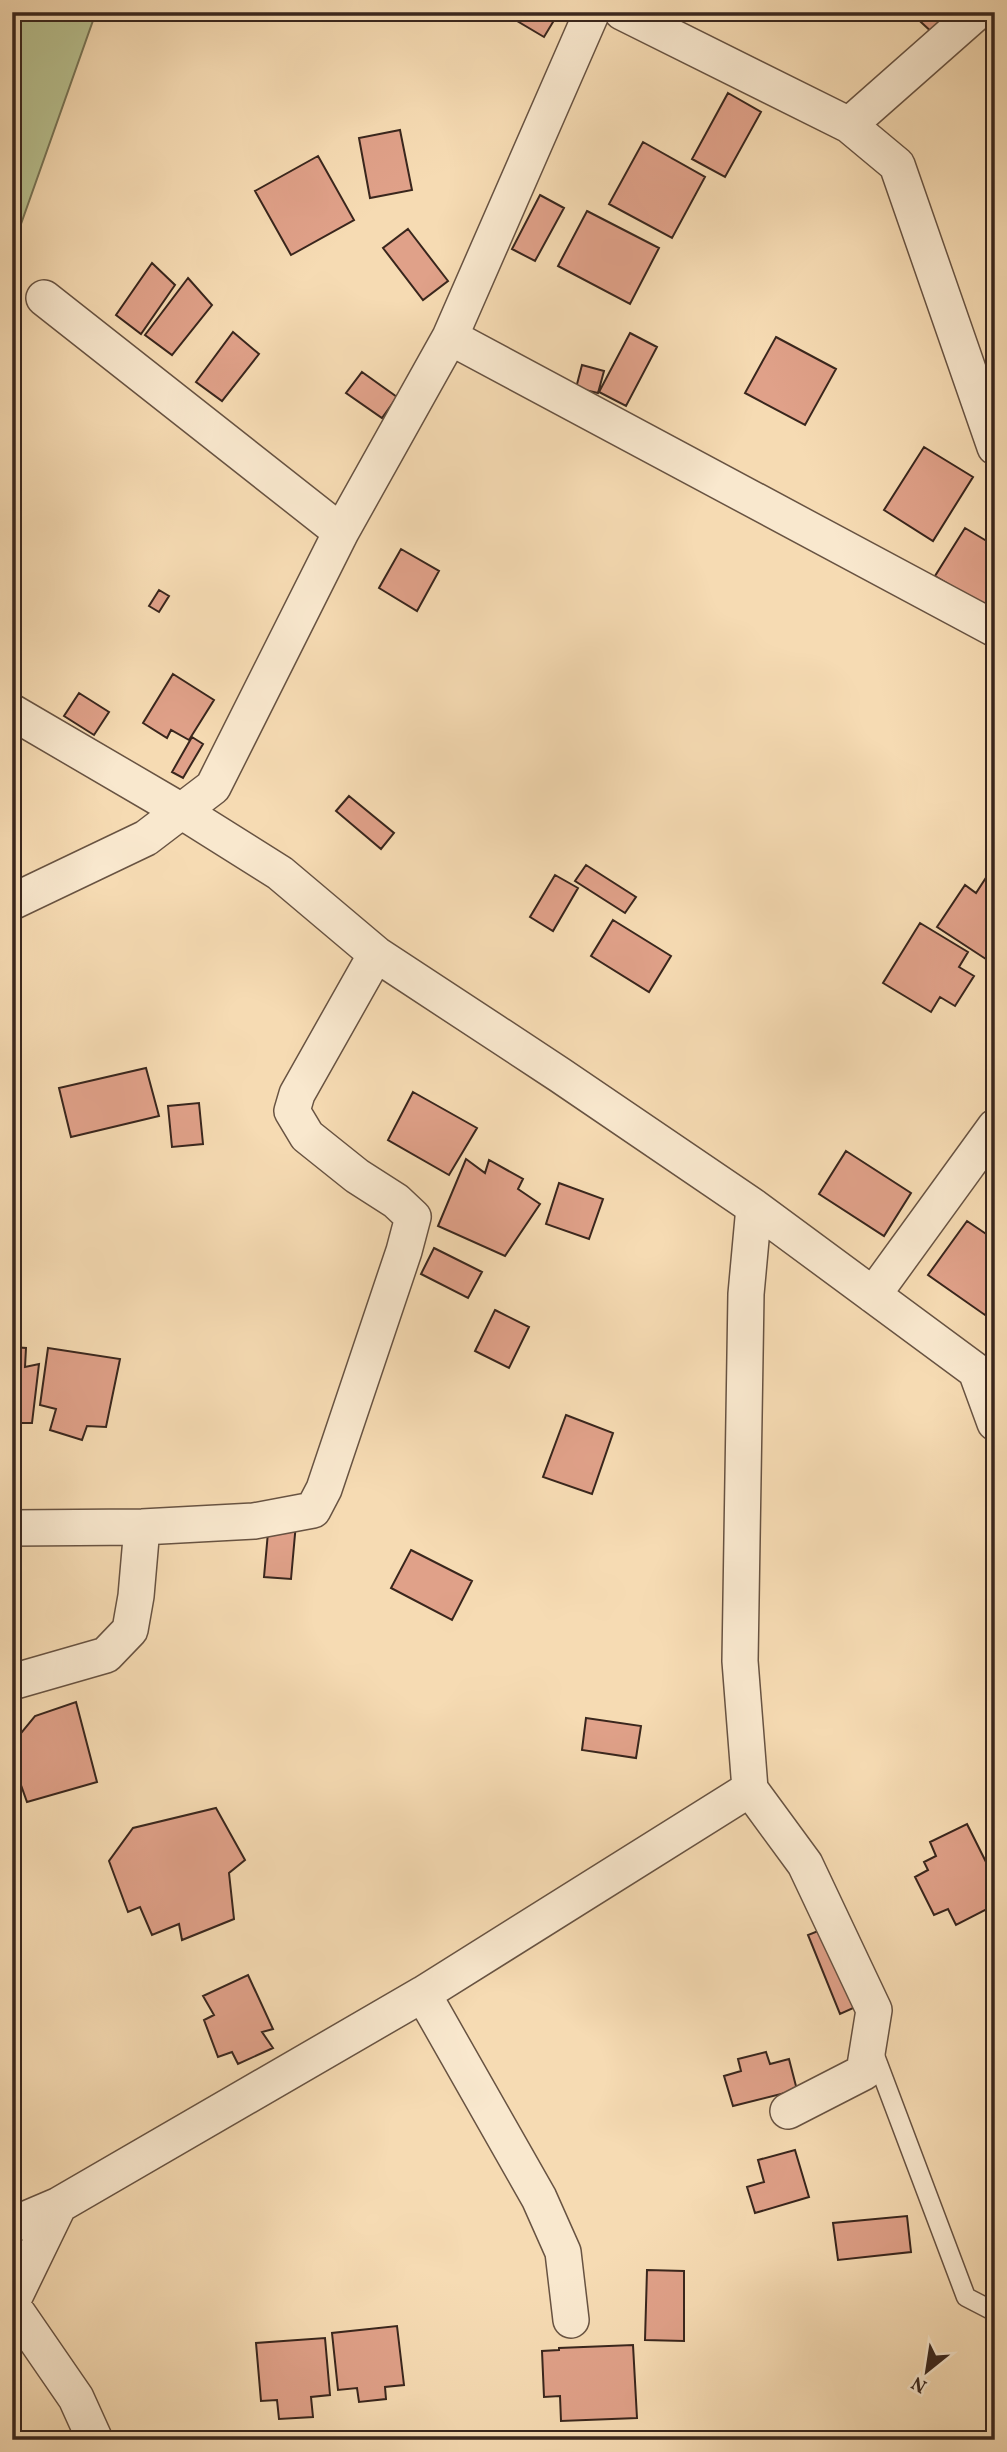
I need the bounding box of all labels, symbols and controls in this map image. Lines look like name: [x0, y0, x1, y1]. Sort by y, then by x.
north arrow: [892, 2336, 962, 2406]
text: N: [907, 2369, 932, 2399]

